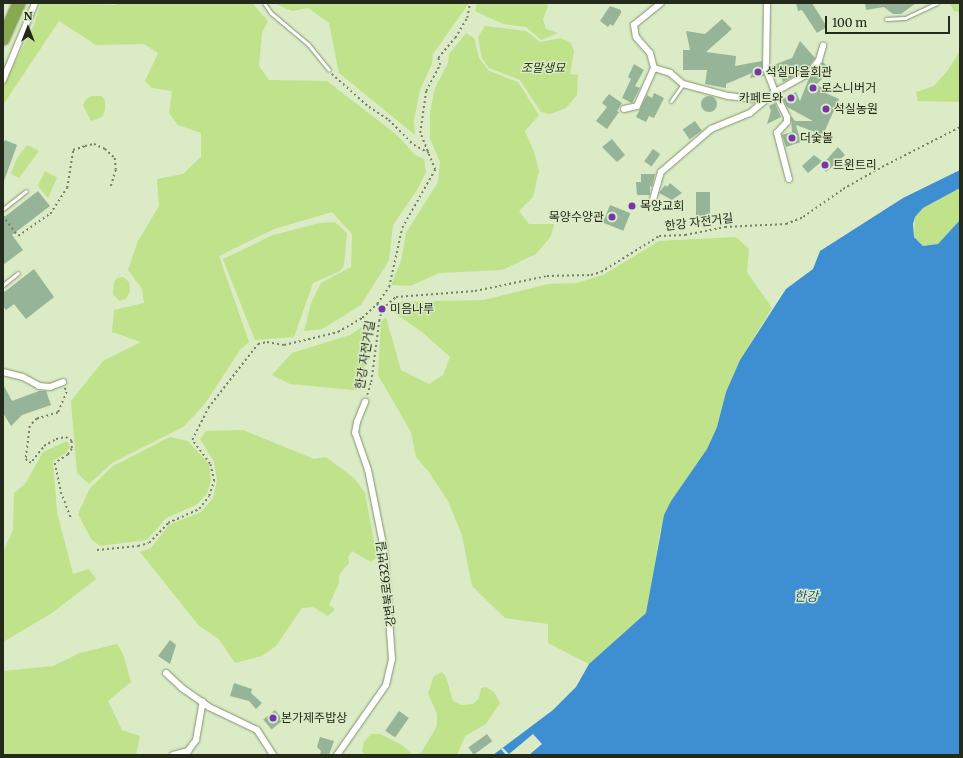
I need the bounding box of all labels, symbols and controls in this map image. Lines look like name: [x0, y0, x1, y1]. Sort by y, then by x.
north arrow: [8, 8, 48, 48]
scale bar: [827, 8, 952, 34]
text: N: [24, 9, 32, 23]
text: 100 m: [832, 15, 867, 30]
park label: 조말생묘: [521, 61, 565, 75]
place label: 석실마을회관: [766, 65, 832, 79]
marker: 석실마을회관: [753, 67, 763, 77]
place label: 로스니버거: [821, 81, 876, 95]
marker: 로스니버거: [808, 83, 818, 93]
place label: 카페트와: [739, 91, 783, 105]
marker: 카페트와: [786, 93, 796, 103]
place label: 석실농원: [834, 102, 878, 116]
marker: 석실농원: [821, 104, 831, 114]
place label: 더숯불: [800, 131, 833, 145]
marker: 더숯불: [787, 133, 797, 143]
place label: 트윈트리: [833, 158, 877, 172]
marker: 트윈트리: [820, 160, 830, 170]
place label: 목양교회: [640, 199, 684, 213]
marker: 목양교회: [627, 201, 637, 211]
place label: 목양수양관: [549, 210, 604, 224]
street label: 한강 자전거길: [664, 211, 734, 233]
marker: 목양수양관: [607, 212, 617, 222]
place label: 미음나루: [390, 302, 434, 316]
marker: 미음나루: [377, 304, 387, 314]
street label: 한강 자전거길: [352, 320, 378, 390]
street label: 강변북로632번길: [374, 540, 398, 628]
water label: 한강: [794, 589, 818, 605]
place label: 본가제주밥상: [281, 711, 347, 725]
marker: 본가제주밥상: [268, 713, 278, 723]

